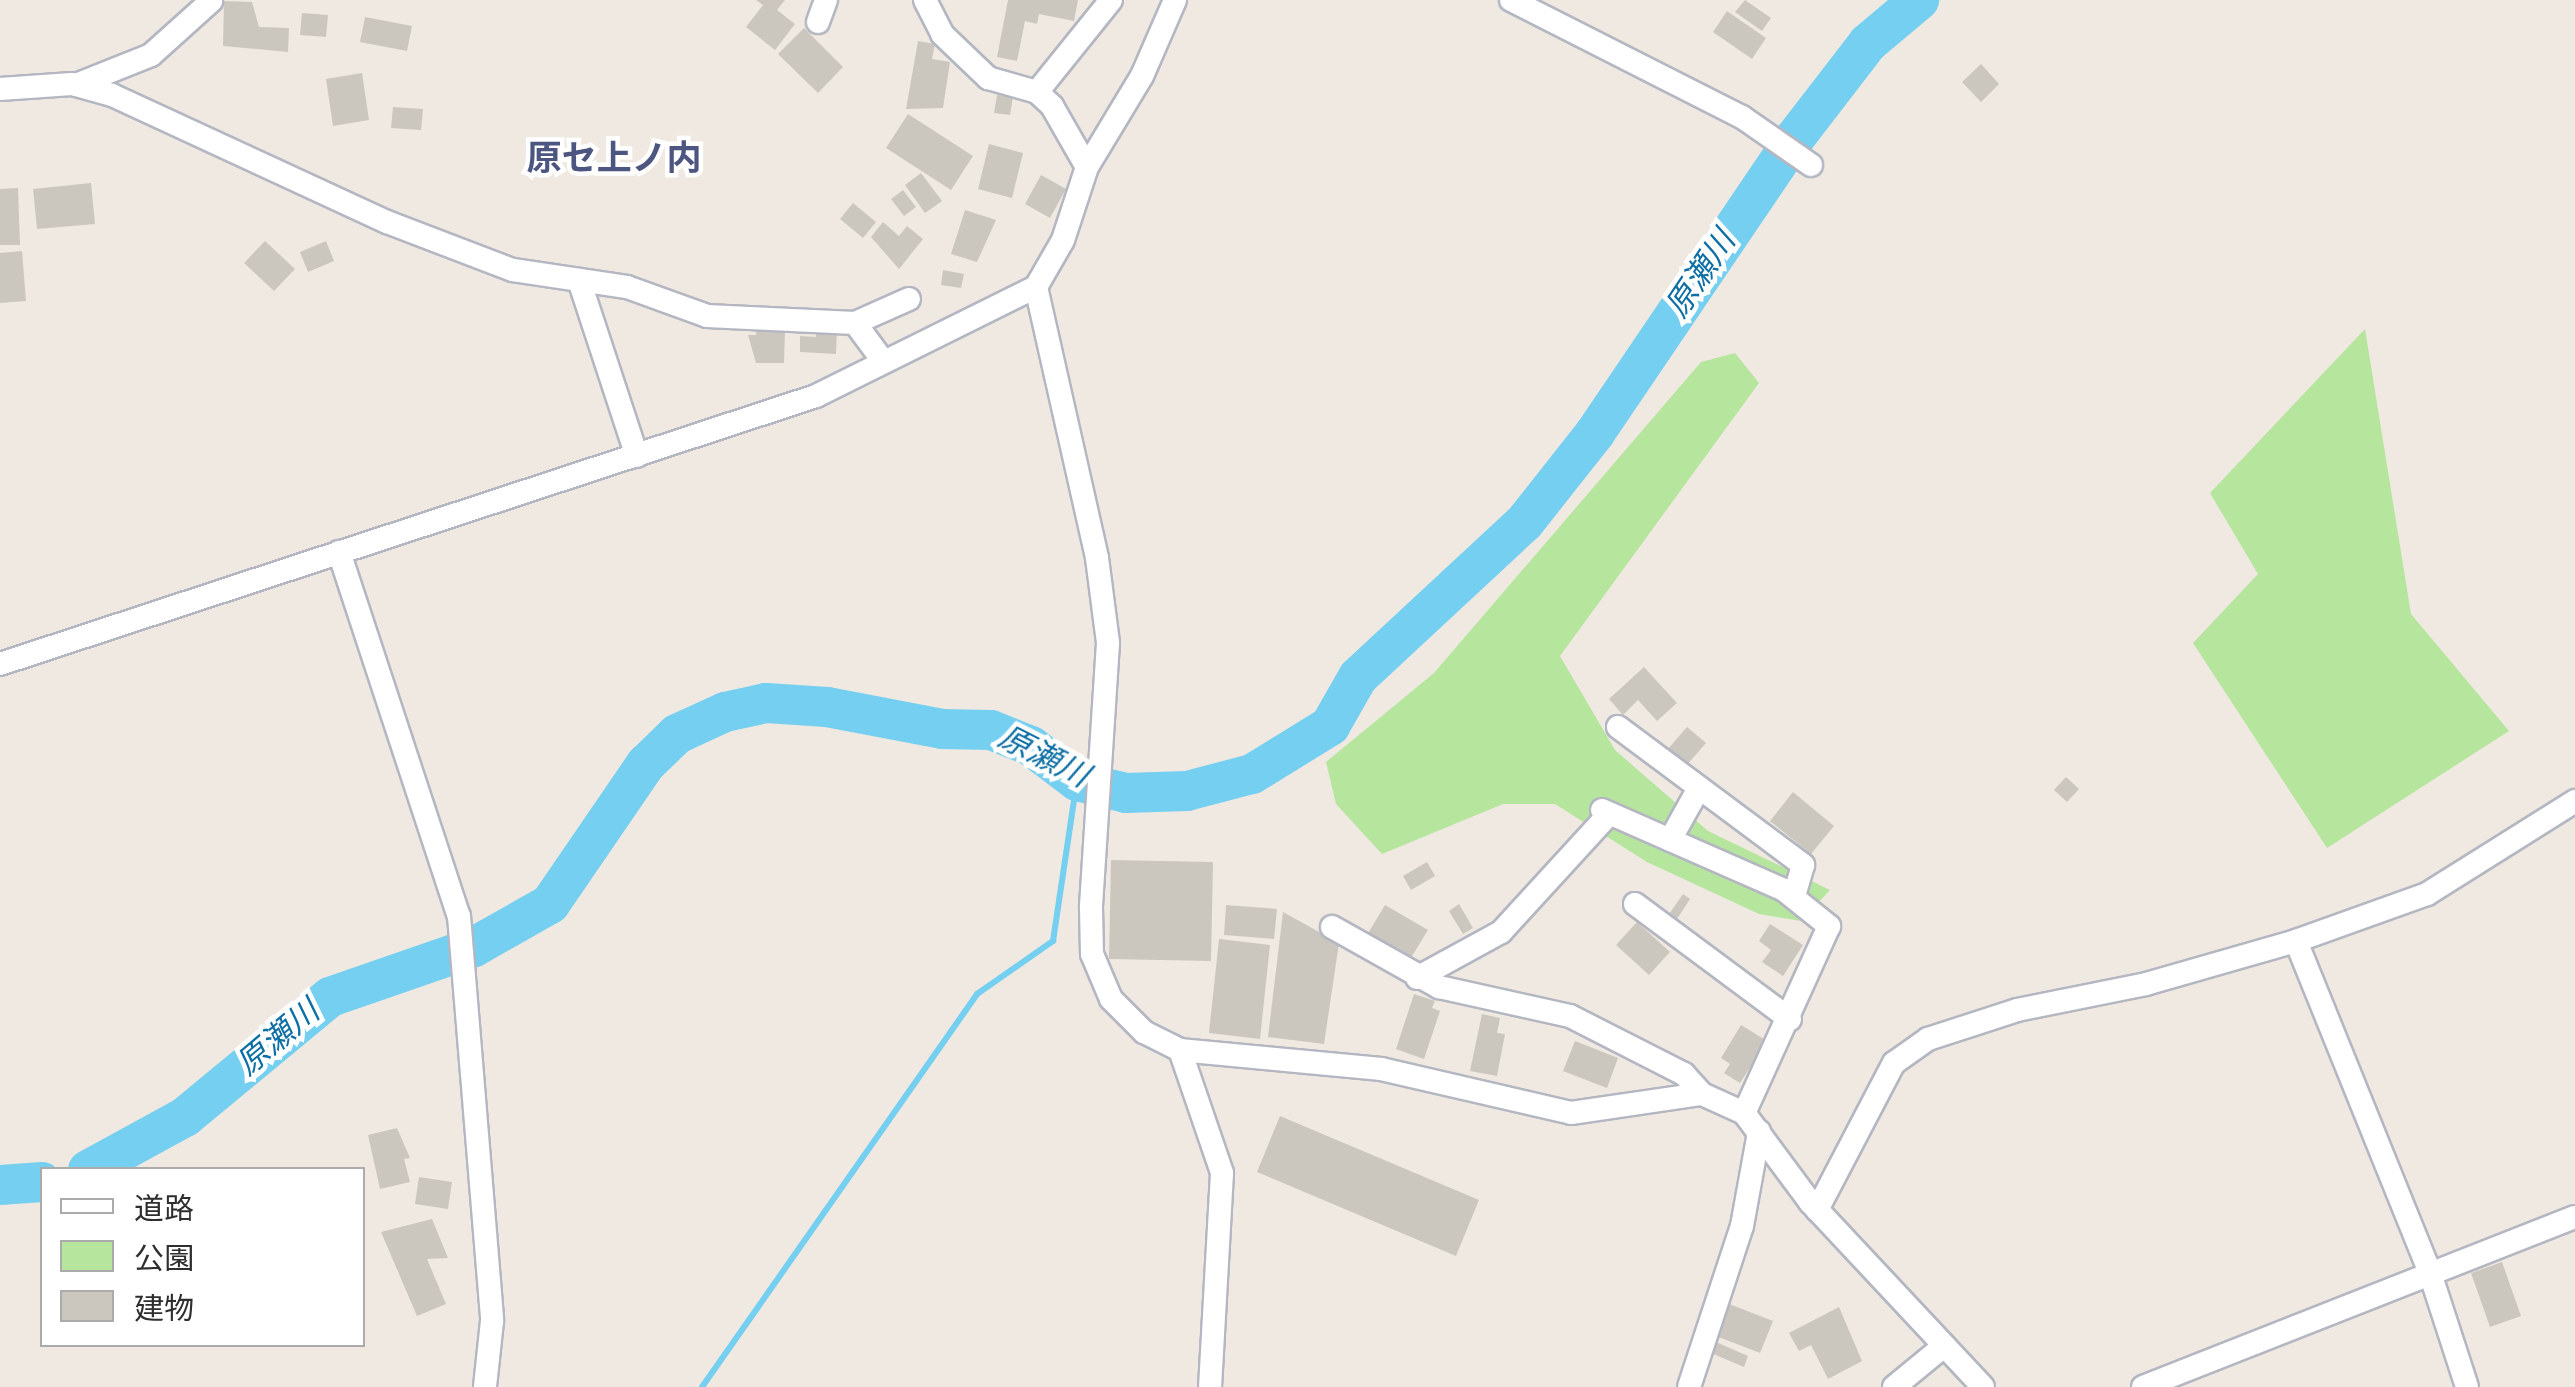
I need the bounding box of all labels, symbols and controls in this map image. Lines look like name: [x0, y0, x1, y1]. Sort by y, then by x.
district label: 原セ上ノ内: [527, 139, 701, 181]
water label: 原瀬川: [1659, 224, 1745, 326]
water label: 原瀬川: [992, 719, 1094, 797]
water label: 原瀬川: [230, 993, 328, 1085]
legend: [40, 1167, 365, 1347]
text: 道路: [134, 1192, 194, 1228]
text: 公園: [134, 1242, 194, 1278]
text: 建物: [134, 1292, 194, 1328]

